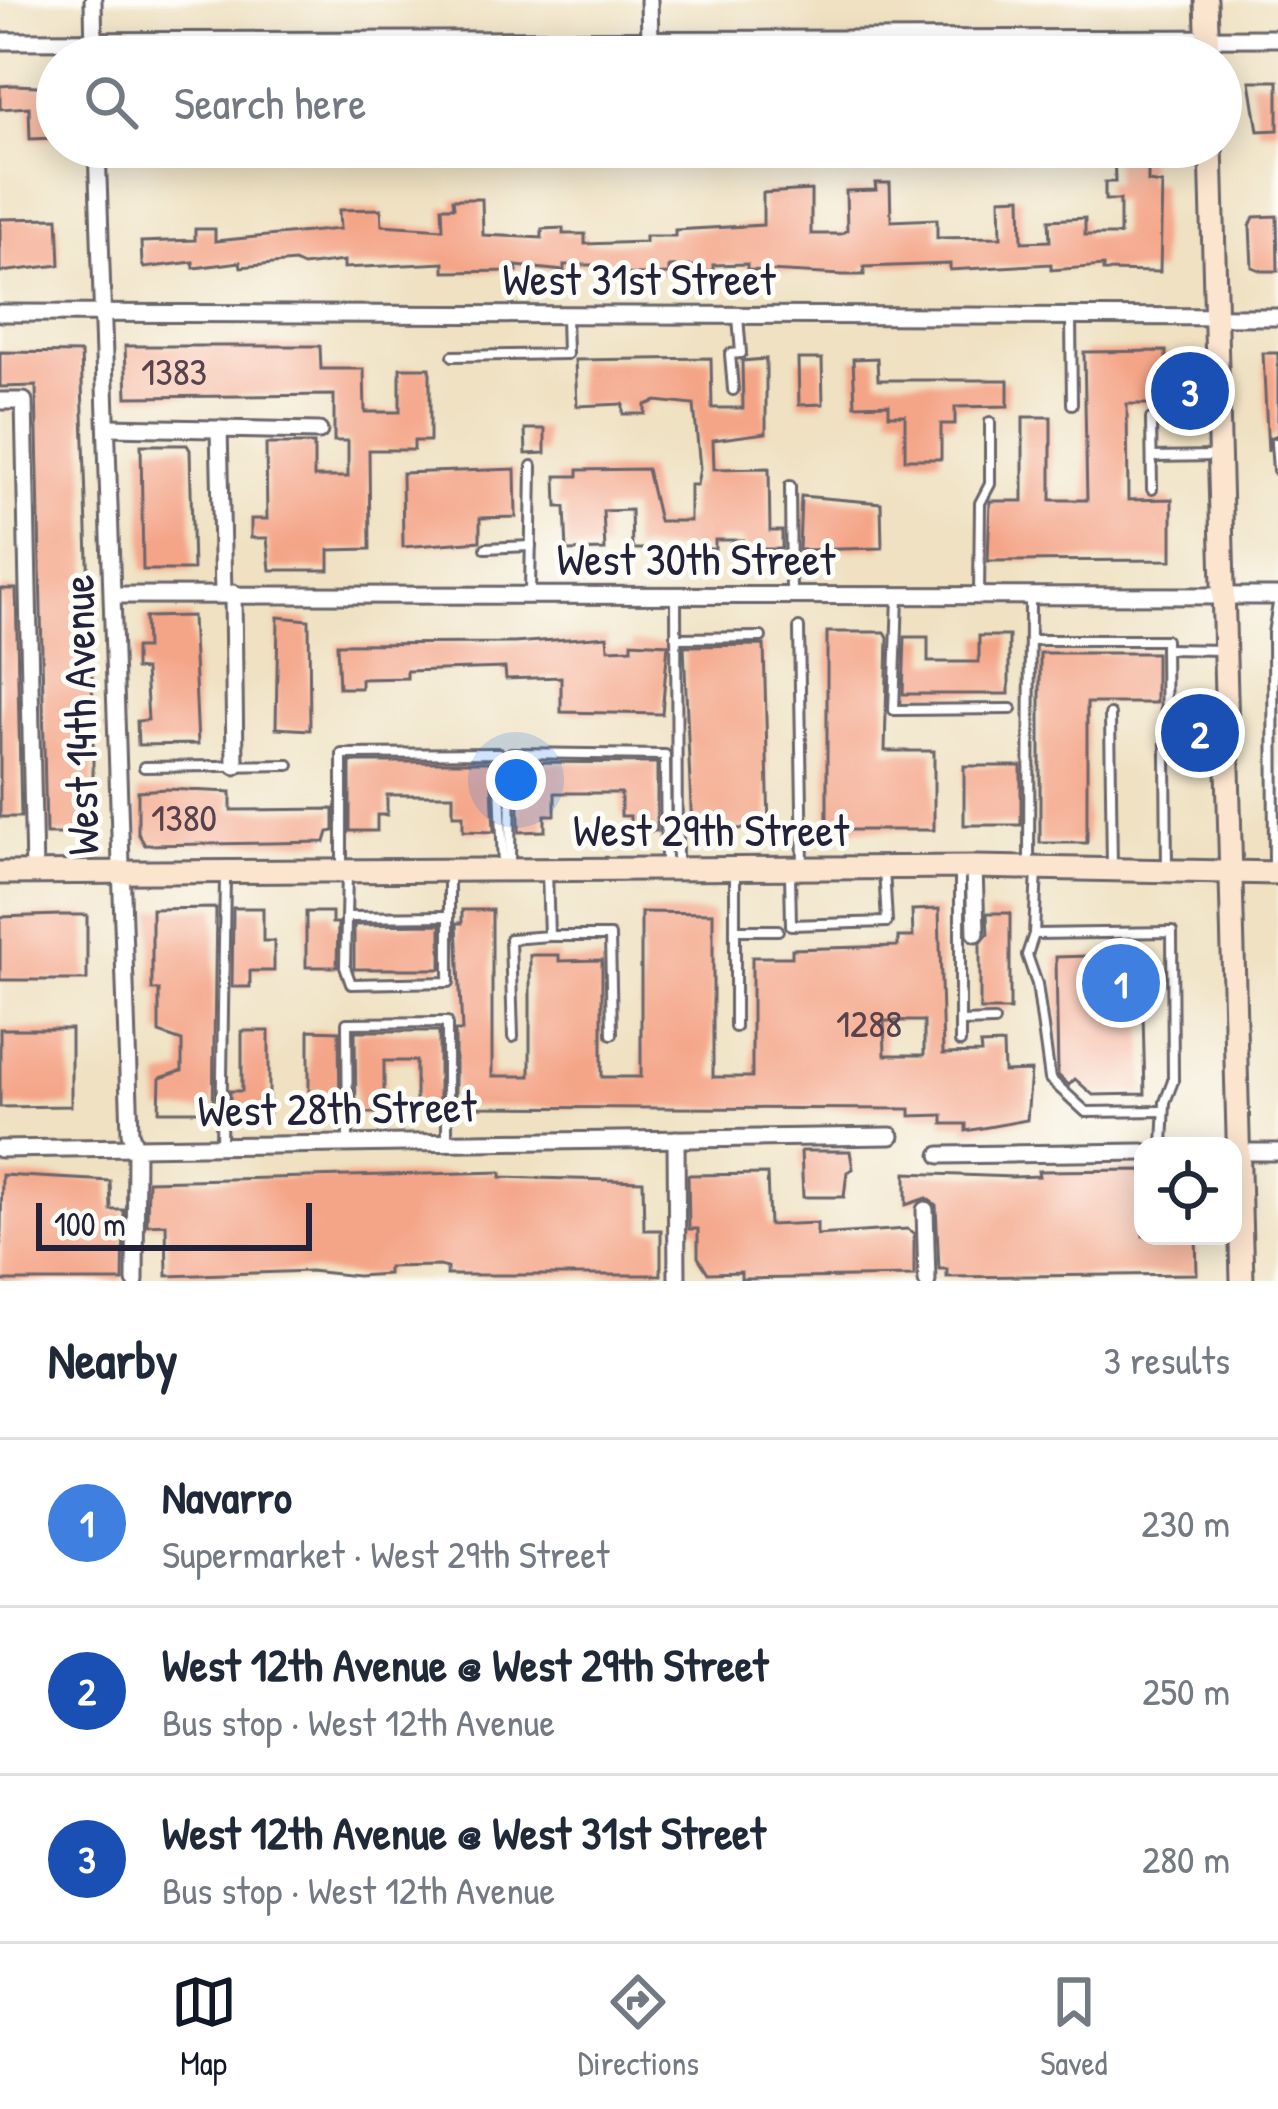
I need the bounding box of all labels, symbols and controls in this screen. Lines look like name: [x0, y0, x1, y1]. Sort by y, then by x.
search box: [36, 36, 1242, 168]
icon: search: [78, 69, 144, 135]
text: Search here: [174, 72, 366, 133]
street label: West 31st Street: [502, 248, 776, 309]
house number: 1383: [141, 344, 207, 397]
pin: 3: [1151, 346, 1229, 436]
street label: West 30th Street: [557, 528, 836, 589]
street label: West 14th Avenue: [47, 574, 112, 856]
pin: 2: [1161, 688, 1239, 778]
your location: [486, 750, 546, 810]
house number: 1380: [151, 790, 217, 843]
street label: West 29th Street: [573, 799, 849, 860]
pin: 1: [1082, 938, 1160, 1028]
house number: 1288: [836, 996, 902, 1049]
street label: West 28th Street: [197, 1075, 477, 1140]
map controls: [1134, 1137, 1242, 1245]
button: locate: [1134, 1137, 1242, 1245]
scale bar: [36, 1197, 312, 1250]
text: 100 m: [54, 1202, 126, 1246]
text: Nearby: [48, 1325, 178, 1394]
text: 3 results: [1104, 1333, 1230, 1386]
text: Navarro: [162, 1466, 292, 1527]
text: 1: [80, 1496, 94, 1549]
text: 230 m: [1141, 1496, 1230, 1549]
text: Supermarket · West 29th Street: [162, 1527, 610, 1580]
text: West 12th Avenue @ West 29th Street: [162, 1634, 768, 1695]
text: 2: [78, 1664, 96, 1717]
text: 250 m: [1142, 1664, 1230, 1717]
text: Bus stop · West 12th Avenue: [162, 1695, 555, 1748]
text: West 12th Avenue @ West 31st Street: [162, 1802, 766, 1863]
text: 3: [78, 1832, 96, 1885]
text: 280 m: [1142, 1832, 1230, 1885]
text: Bus stop · West 12th Avenue: [162, 1863, 555, 1916]
tab: Map: [171, 1969, 237, 2085]
tab: Directions: [578, 1969, 699, 2085]
tab: Saved: [1040, 1969, 1107, 2085]

